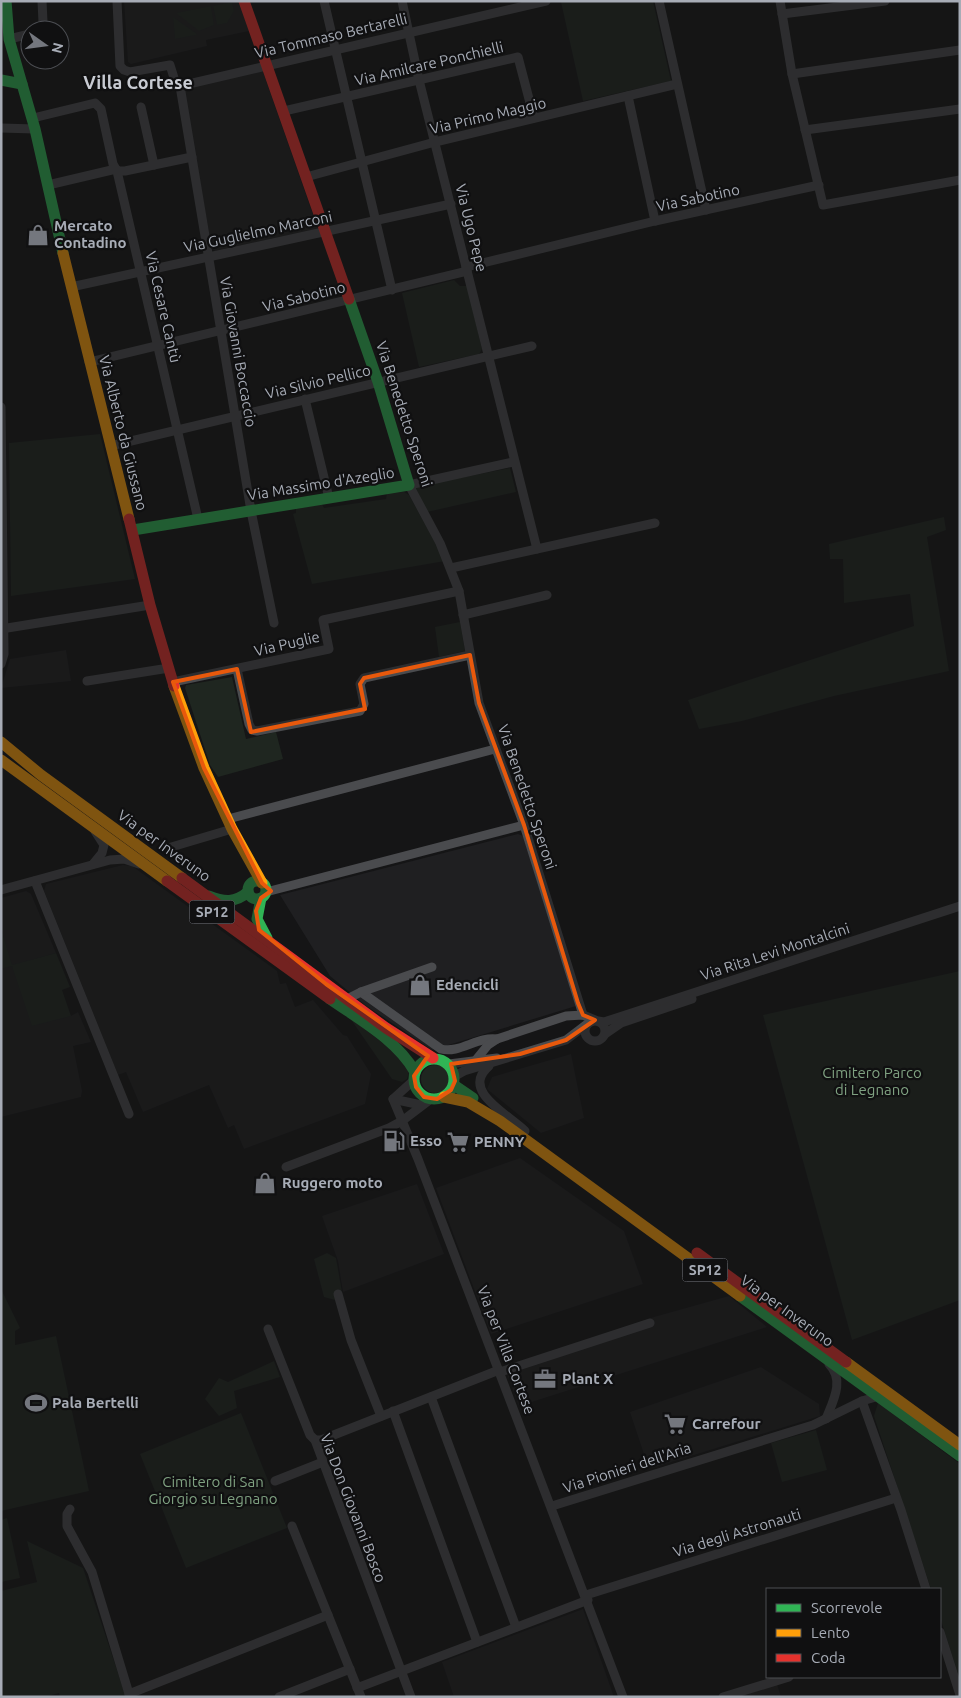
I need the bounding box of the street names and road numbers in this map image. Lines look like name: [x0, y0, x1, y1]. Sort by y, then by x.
street label: Via Tommaso Bertarelli: [253, 10, 409, 61]
street label: Via Amilcare Ponchielli: [353, 38, 505, 89]
street label: Via Primo Maggio: [428, 94, 548, 137]
street label: Via Sabotino: [655, 180, 741, 215]
street label: Via Ugo Pepe: [452, 182, 491, 274]
street label: Via Guglielmo Marconi: [182, 207, 334, 256]
street label: Via Cesare Cantù: [142, 250, 185, 364]
street label: Via Giovanni Boccaccio: [217, 275, 260, 429]
street label: Via Sabotino: [261, 278, 347, 315]
street label: Via Benedetto Speroni: [373, 339, 436, 489]
street label: Via Alberto da Giussano: [96, 353, 151, 512]
street label: Via Silvio Pellico: [264, 361, 372, 402]
street label: Via Massimo d'Azeglio: [246, 463, 396, 504]
street label: Via Puglie: [252, 628, 321, 659]
street label: Via Benedetto Speroni: [495, 722, 560, 871]
street label: Via per Inveruno: [115, 806, 214, 885]
road number: SP12: [190, 900, 234, 924]
street label: Via Rita Levi Montalcini: [698, 919, 852, 984]
road number: SP12: [682, 1258, 728, 1282]
street label: Via per Inveruno: [738, 1271, 837, 1350]
street label: Via per Villa Cortese: [474, 1283, 539, 1416]
street label: Via Don Giovanni Bosco: [317, 1431, 390, 1585]
street label: Via Pionieri dell'Aria: [561, 1439, 693, 1496]
street label: Via degli Astronauti: [671, 1505, 803, 1560]

